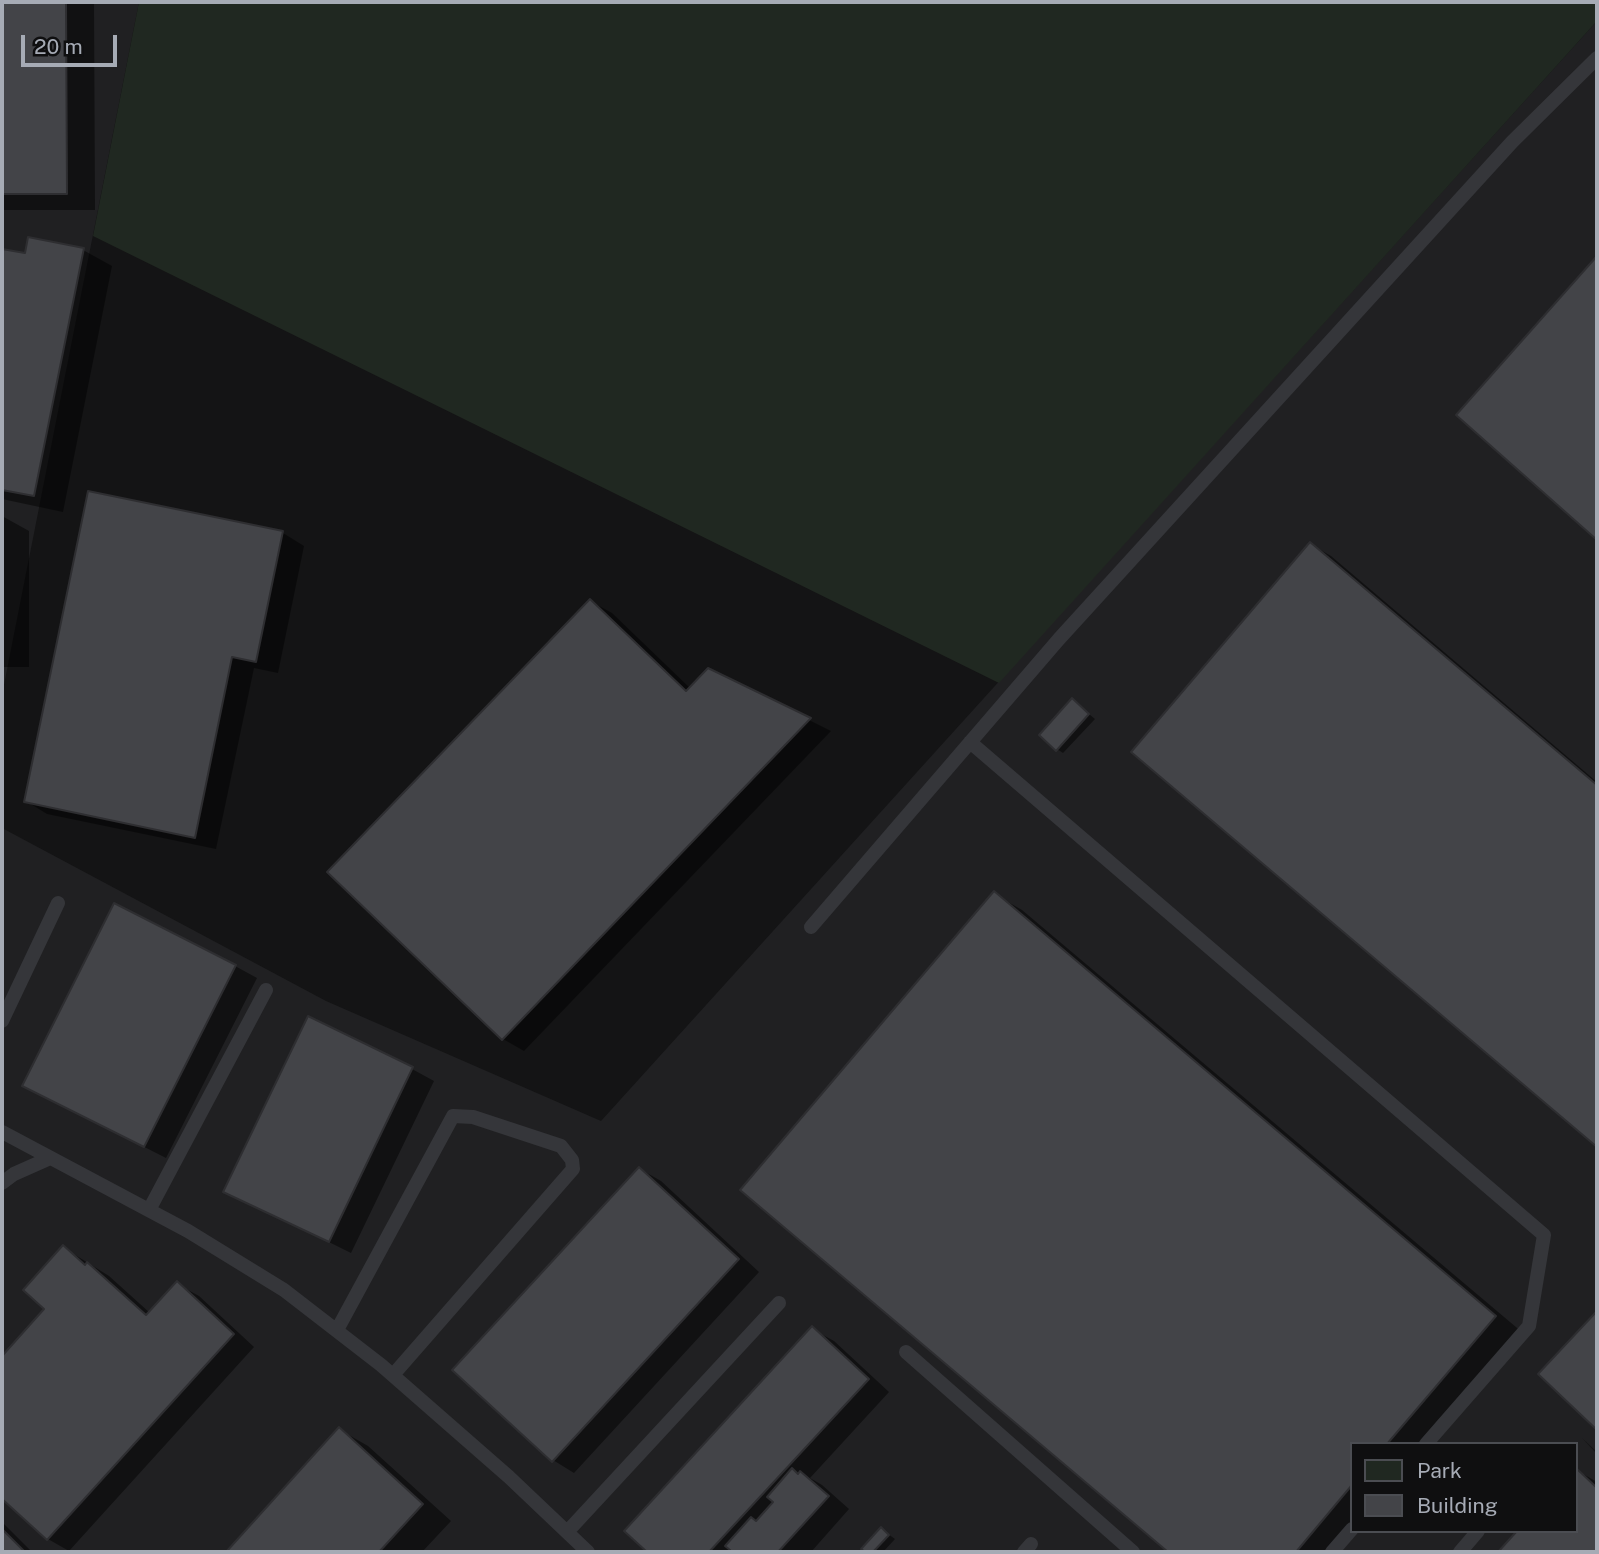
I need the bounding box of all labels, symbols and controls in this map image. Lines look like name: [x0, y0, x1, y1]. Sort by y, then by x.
scale bar: [24, 21, 121, 65]
text: 20 m: [34, 34, 83, 59]
legend: [1350, 1442, 1578, 1533]
text: Park: [1417, 1458, 1462, 1483]
text: Building: [1417, 1493, 1498, 1518]

